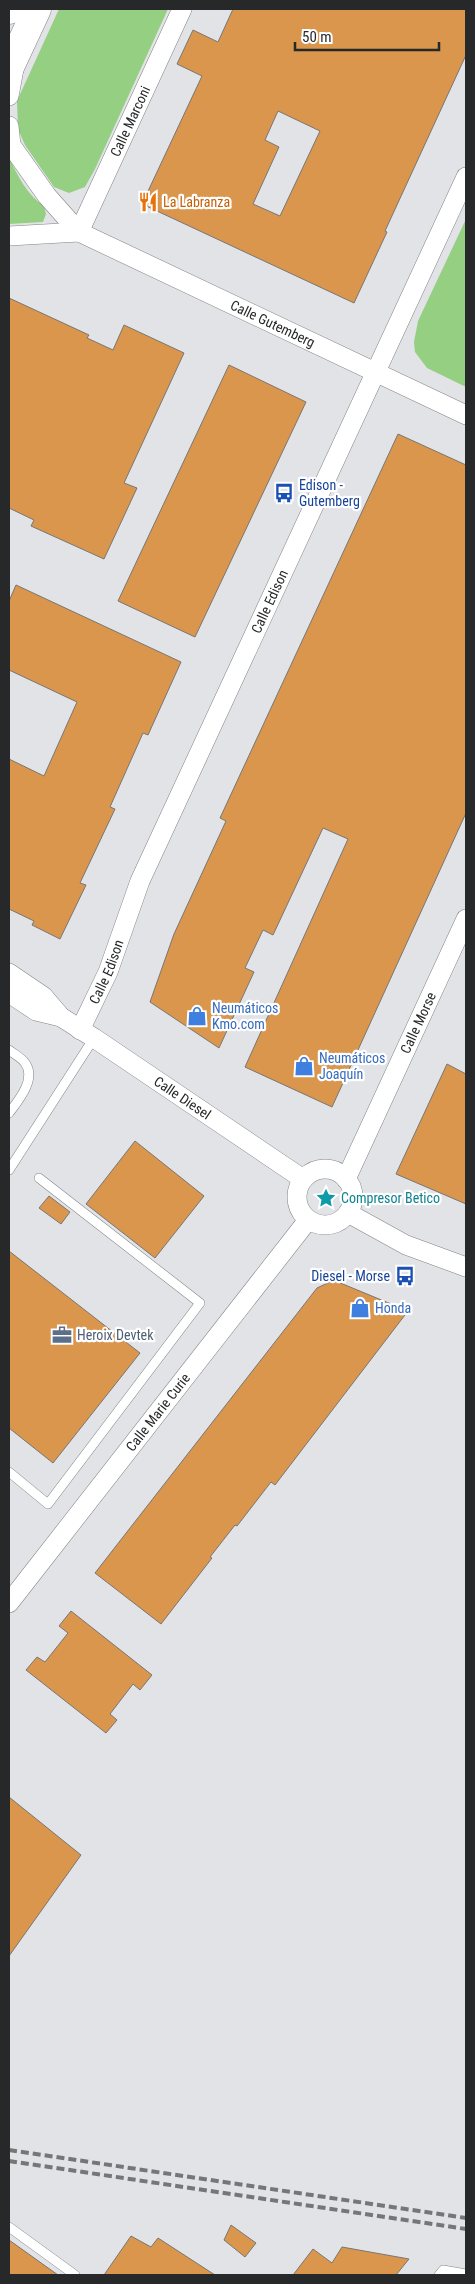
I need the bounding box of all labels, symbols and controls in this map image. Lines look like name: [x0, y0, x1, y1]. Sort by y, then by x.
scale bar: [295, 20, 439, 52]
text: 50 m: [302, 28, 332, 46]
street label: Calle Marconi: [107, 83, 153, 159]
restaurant icon: La Labranza: [137, 191, 159, 213]
place label: La Labranza: [163, 194, 230, 210]
street label: Calle Gutemberg: [228, 297, 318, 350]
place label: Edison - Gutemberg: [299, 477, 360, 509]
bus stop icon: Edison - Gutemberg: [273, 482, 295, 504]
street label: Calle Edison: [248, 567, 291, 636]
street label: Calle Edison: [86, 938, 127, 1007]
street label: Calle Morse: [397, 989, 439, 1056]
place label: Neumáticos Kmo.com: [212, 1000, 279, 1032]
shop icon: Neumáticos Kmo.com: [186, 1005, 208, 1027]
place label: Neumáticos Joaquín: [319, 1050, 386, 1082]
shop icon: Neumáticos Joaquín: [293, 1055, 315, 1077]
street label: Calle Diesel: [151, 1073, 214, 1122]
place icon: Compresor Betico: [315, 1187, 337, 1209]
place label: Compresor Betico: [341, 1190, 440, 1206]
bus stop icon: Diesel - Morse: [394, 1265, 416, 1287]
place label: Diesel - Morse: [311, 1268, 390, 1284]
shop icon: Honda: [349, 1297, 371, 1319]
place label: Honda: [375, 1300, 411, 1316]
office icon: Heroix Devtek: [51, 1324, 73, 1346]
place label: Heroix Devtek: [77, 1327, 154, 1343]
street label: Calle Marie Curie: [123, 1370, 193, 1454]

